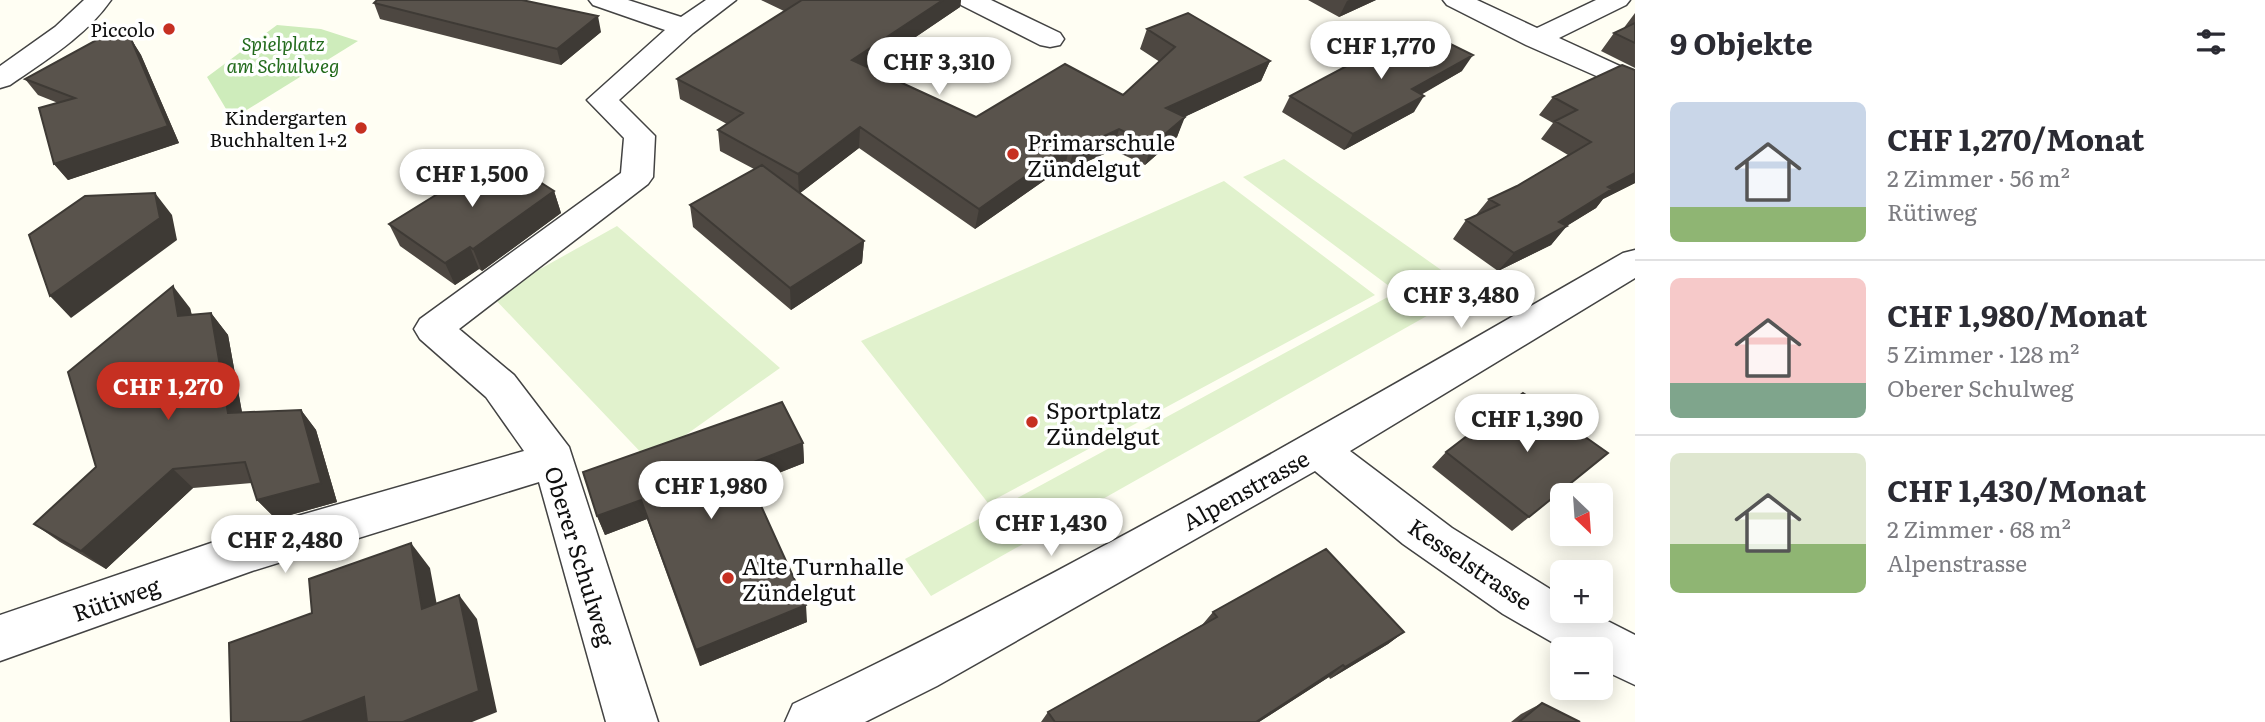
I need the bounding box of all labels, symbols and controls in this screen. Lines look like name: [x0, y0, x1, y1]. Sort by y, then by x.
place label: Piccolo: [90, 15, 155, 43]
text: 9 Objekte: [1670, 20, 1813, 64]
marker: Piccolo: [161, 21, 177, 37]
pin: CHF 1,770: [1301, 22, 1461, 81]
icon: filters: [2192, 23, 2230, 61]
text: CHF 1,770: [1326, 27, 1436, 61]
park label: Spielplatz am Schulweg: [227, 29, 339, 79]
pin: CHF 3,310: [859, 38, 1019, 97]
text: CHF 3,310: [883, 43, 995, 77]
place label: Kindergarten Buchhalten 1+2: [209, 103, 347, 153]
text: CHF 1,270/Monat: [1887, 116, 2144, 160]
marker: Kindergarten Buchhalten 1+2: [353, 120, 369, 136]
place label: Primarschule Zündelgut: [1027, 124, 1175, 184]
icon: home: [1726, 130, 1810, 214]
marker: Primarschule Zündelgut: [1005, 146, 1021, 162]
pin: CHF 1,500: [392, 150, 552, 209]
text: CHF 1,500: [416, 155, 528, 189]
text: 2 Zimmer · 56 m²: [1887, 160, 2070, 194]
text: Rütiweg: [1887, 194, 1977, 228]
pin: CHF 3,480: [1381, 270, 1541, 330]
text: CHF 3,480: [1403, 276, 1519, 310]
text: CHF 1,980/Monat: [1887, 292, 2147, 336]
icon: home: [1726, 306, 1810, 390]
text: 5 Zimmer · 128 m²: [1887, 336, 2080, 370]
pin: CHF 1,270: [88, 362, 248, 422]
text: CHF 1,270: [113, 368, 223, 402]
text: Oberer Schulweg: [1887, 370, 2074, 404]
place label: Sportplatz Zündelgut: [1046, 392, 1161, 452]
pin: CHF 1,390: [1447, 394, 1607, 454]
text: CHF 1,390: [1471, 400, 1583, 434]
marker: Sportplatz Zündelgut: [1024, 414, 1040, 430]
street label: Alpenstrasse: [1175, 440, 1315, 538]
street label: Oberer Schulweg: [537, 462, 625, 650]
pin: CHF 1,980: [631, 462, 791, 521]
text: CHF 1,980: [655, 467, 767, 501]
text: CHF 1,430/Monat: [1887, 467, 2146, 511]
icon: home: [1726, 481, 1810, 565]
north arrow: [1550, 483, 1614, 546]
map controls: [1550, 483, 1613, 700]
pin: CHF 1,430: [971, 498, 1131, 558]
text: CHF 1,430: [995, 504, 1107, 538]
street label: Kesselstrasse: [1402, 509, 1540, 617]
text: 2 Zimmer · 68 m²: [1887, 511, 2071, 545]
pin: CHF 2,480: [205, 516, 365, 575]
text: CHF 2,480: [227, 521, 343, 555]
text: Alpenstrasse: [1887, 545, 2027, 579]
place label: Alte Turnhalle Zündelgut: [742, 548, 904, 608]
button: +: [1550, 560, 1613, 623]
street label: Rütiweg: [68, 567, 164, 629]
marker: Alte Turnhalle Zündelgut: [720, 570, 736, 586]
button: −: [1550, 637, 1613, 700]

